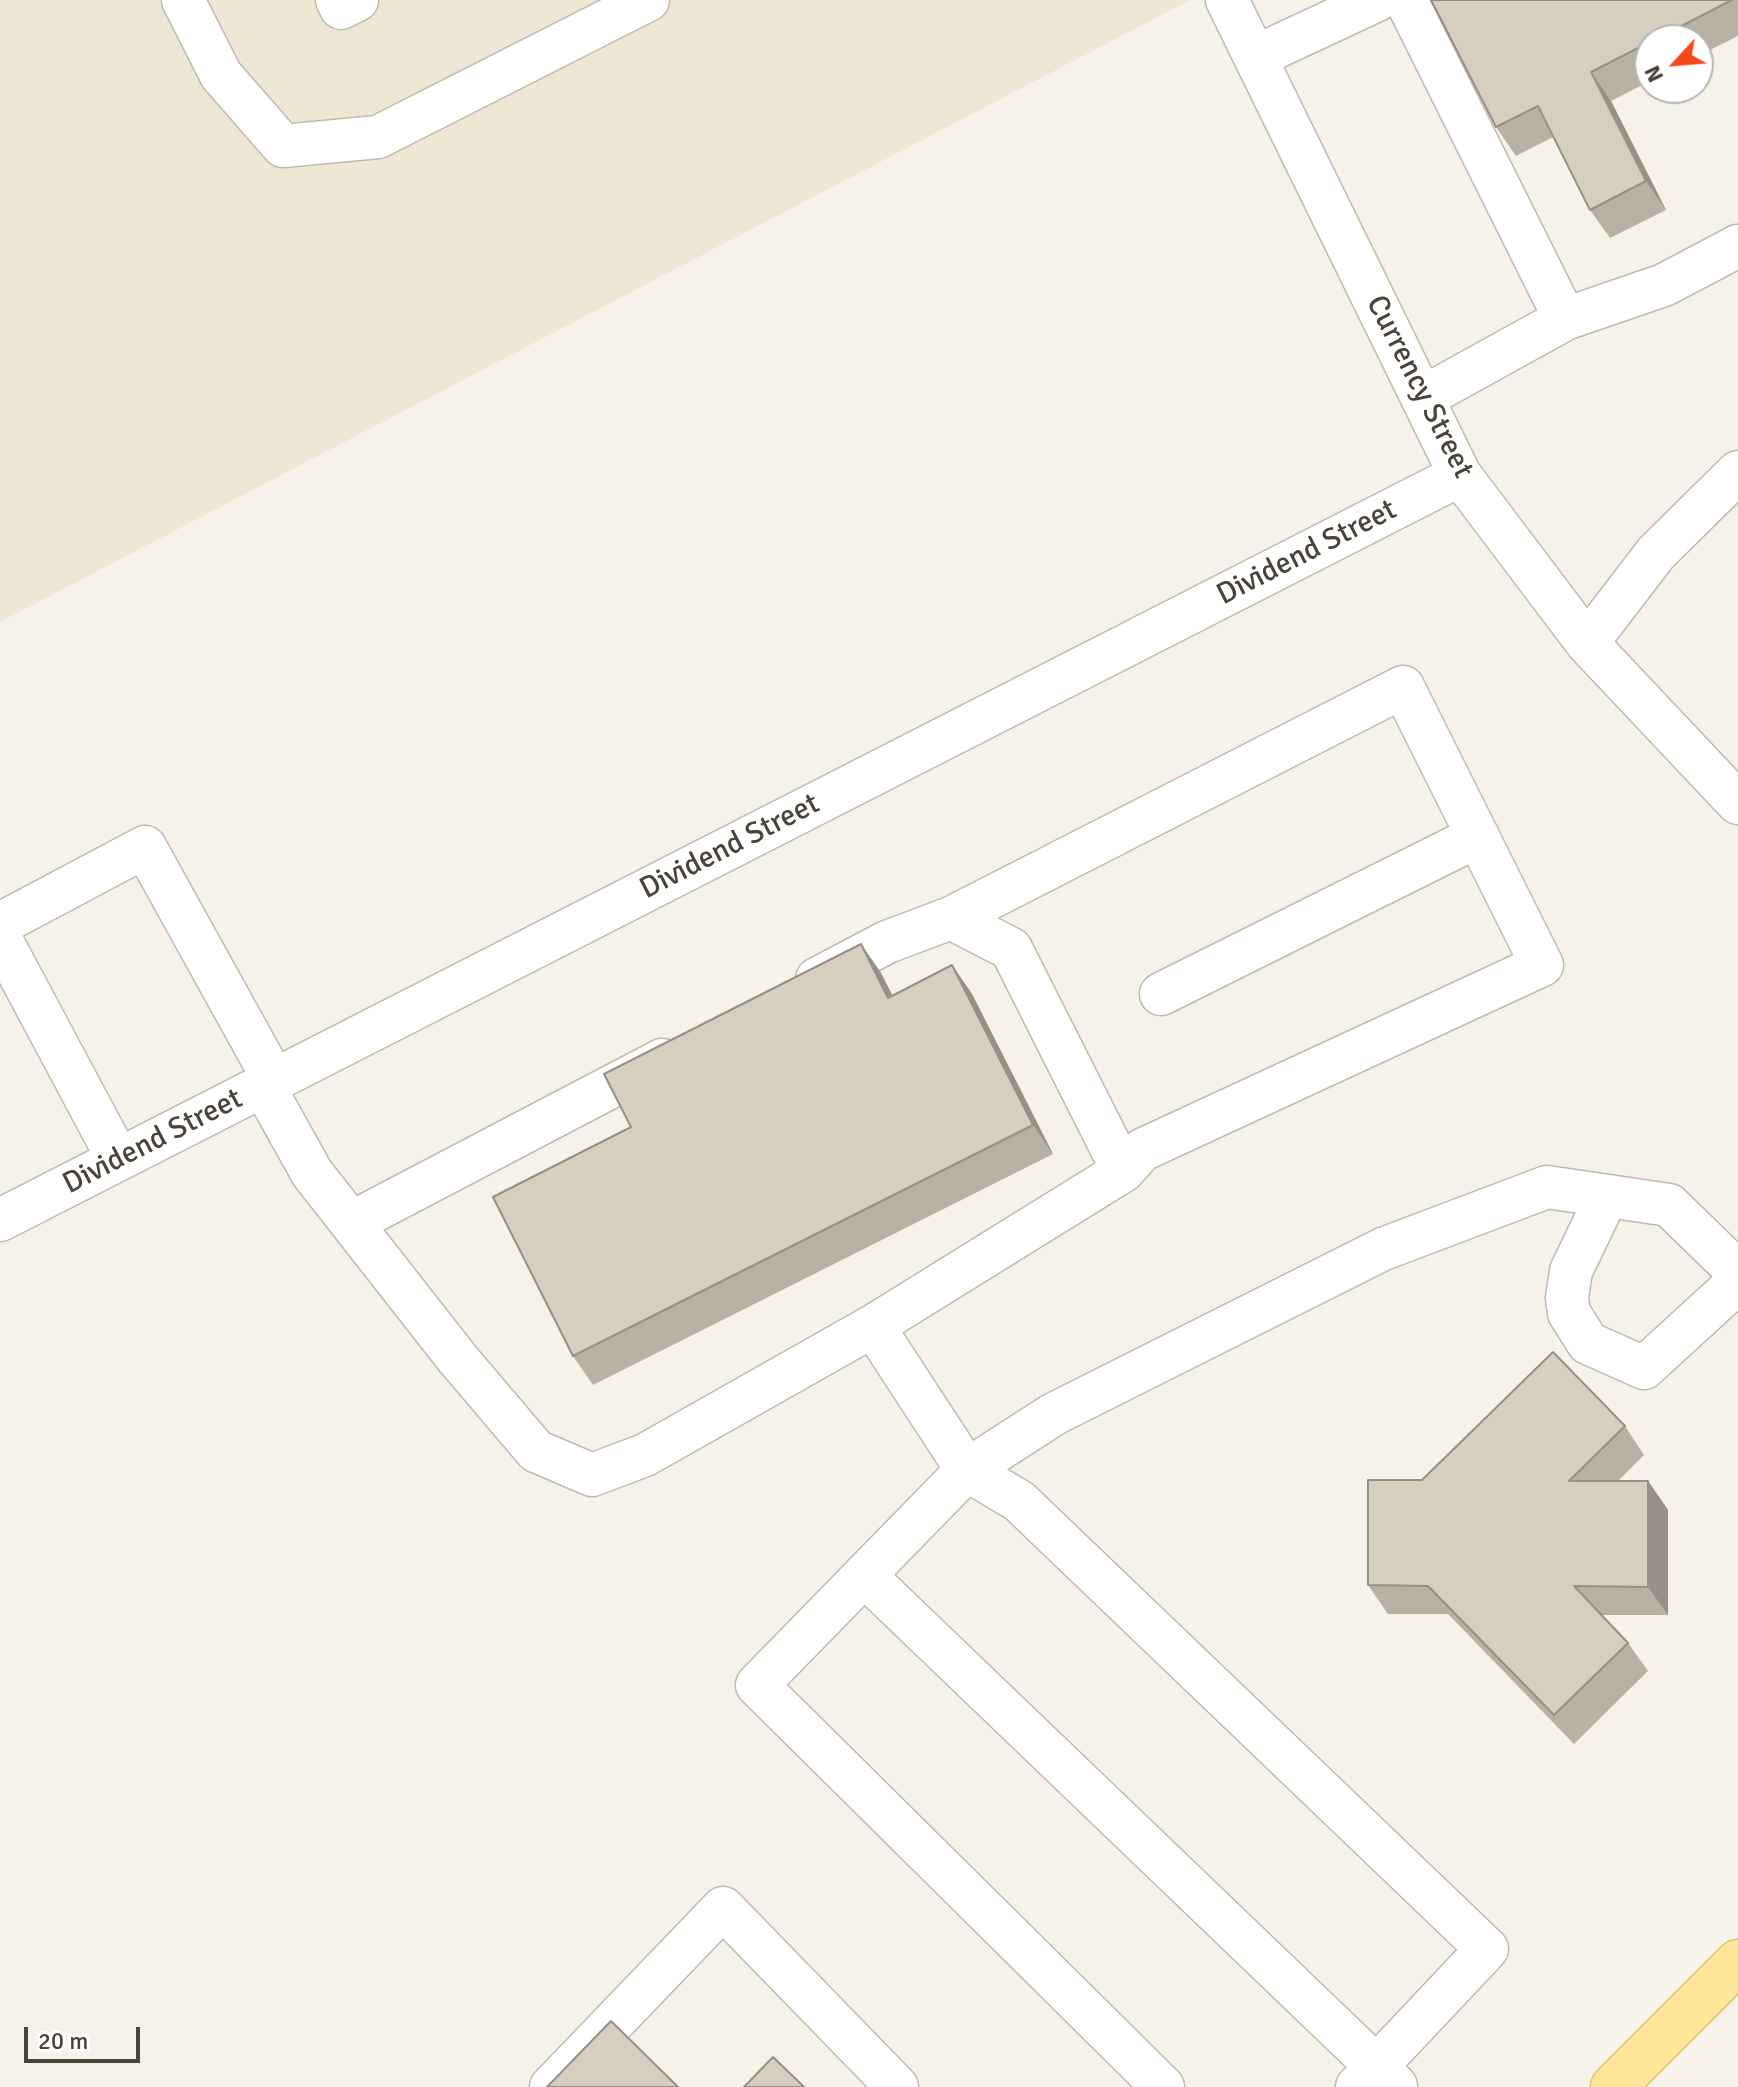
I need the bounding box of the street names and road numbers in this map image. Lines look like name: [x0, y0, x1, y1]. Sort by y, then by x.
street label: Currency Street: [1358, 290, 1480, 484]
street label: Dividend Street: [1211, 492, 1403, 614]
street label: Dividend Street: [634, 786, 826, 908]
street label: Dividend Street: [57, 1081, 249, 1203]

